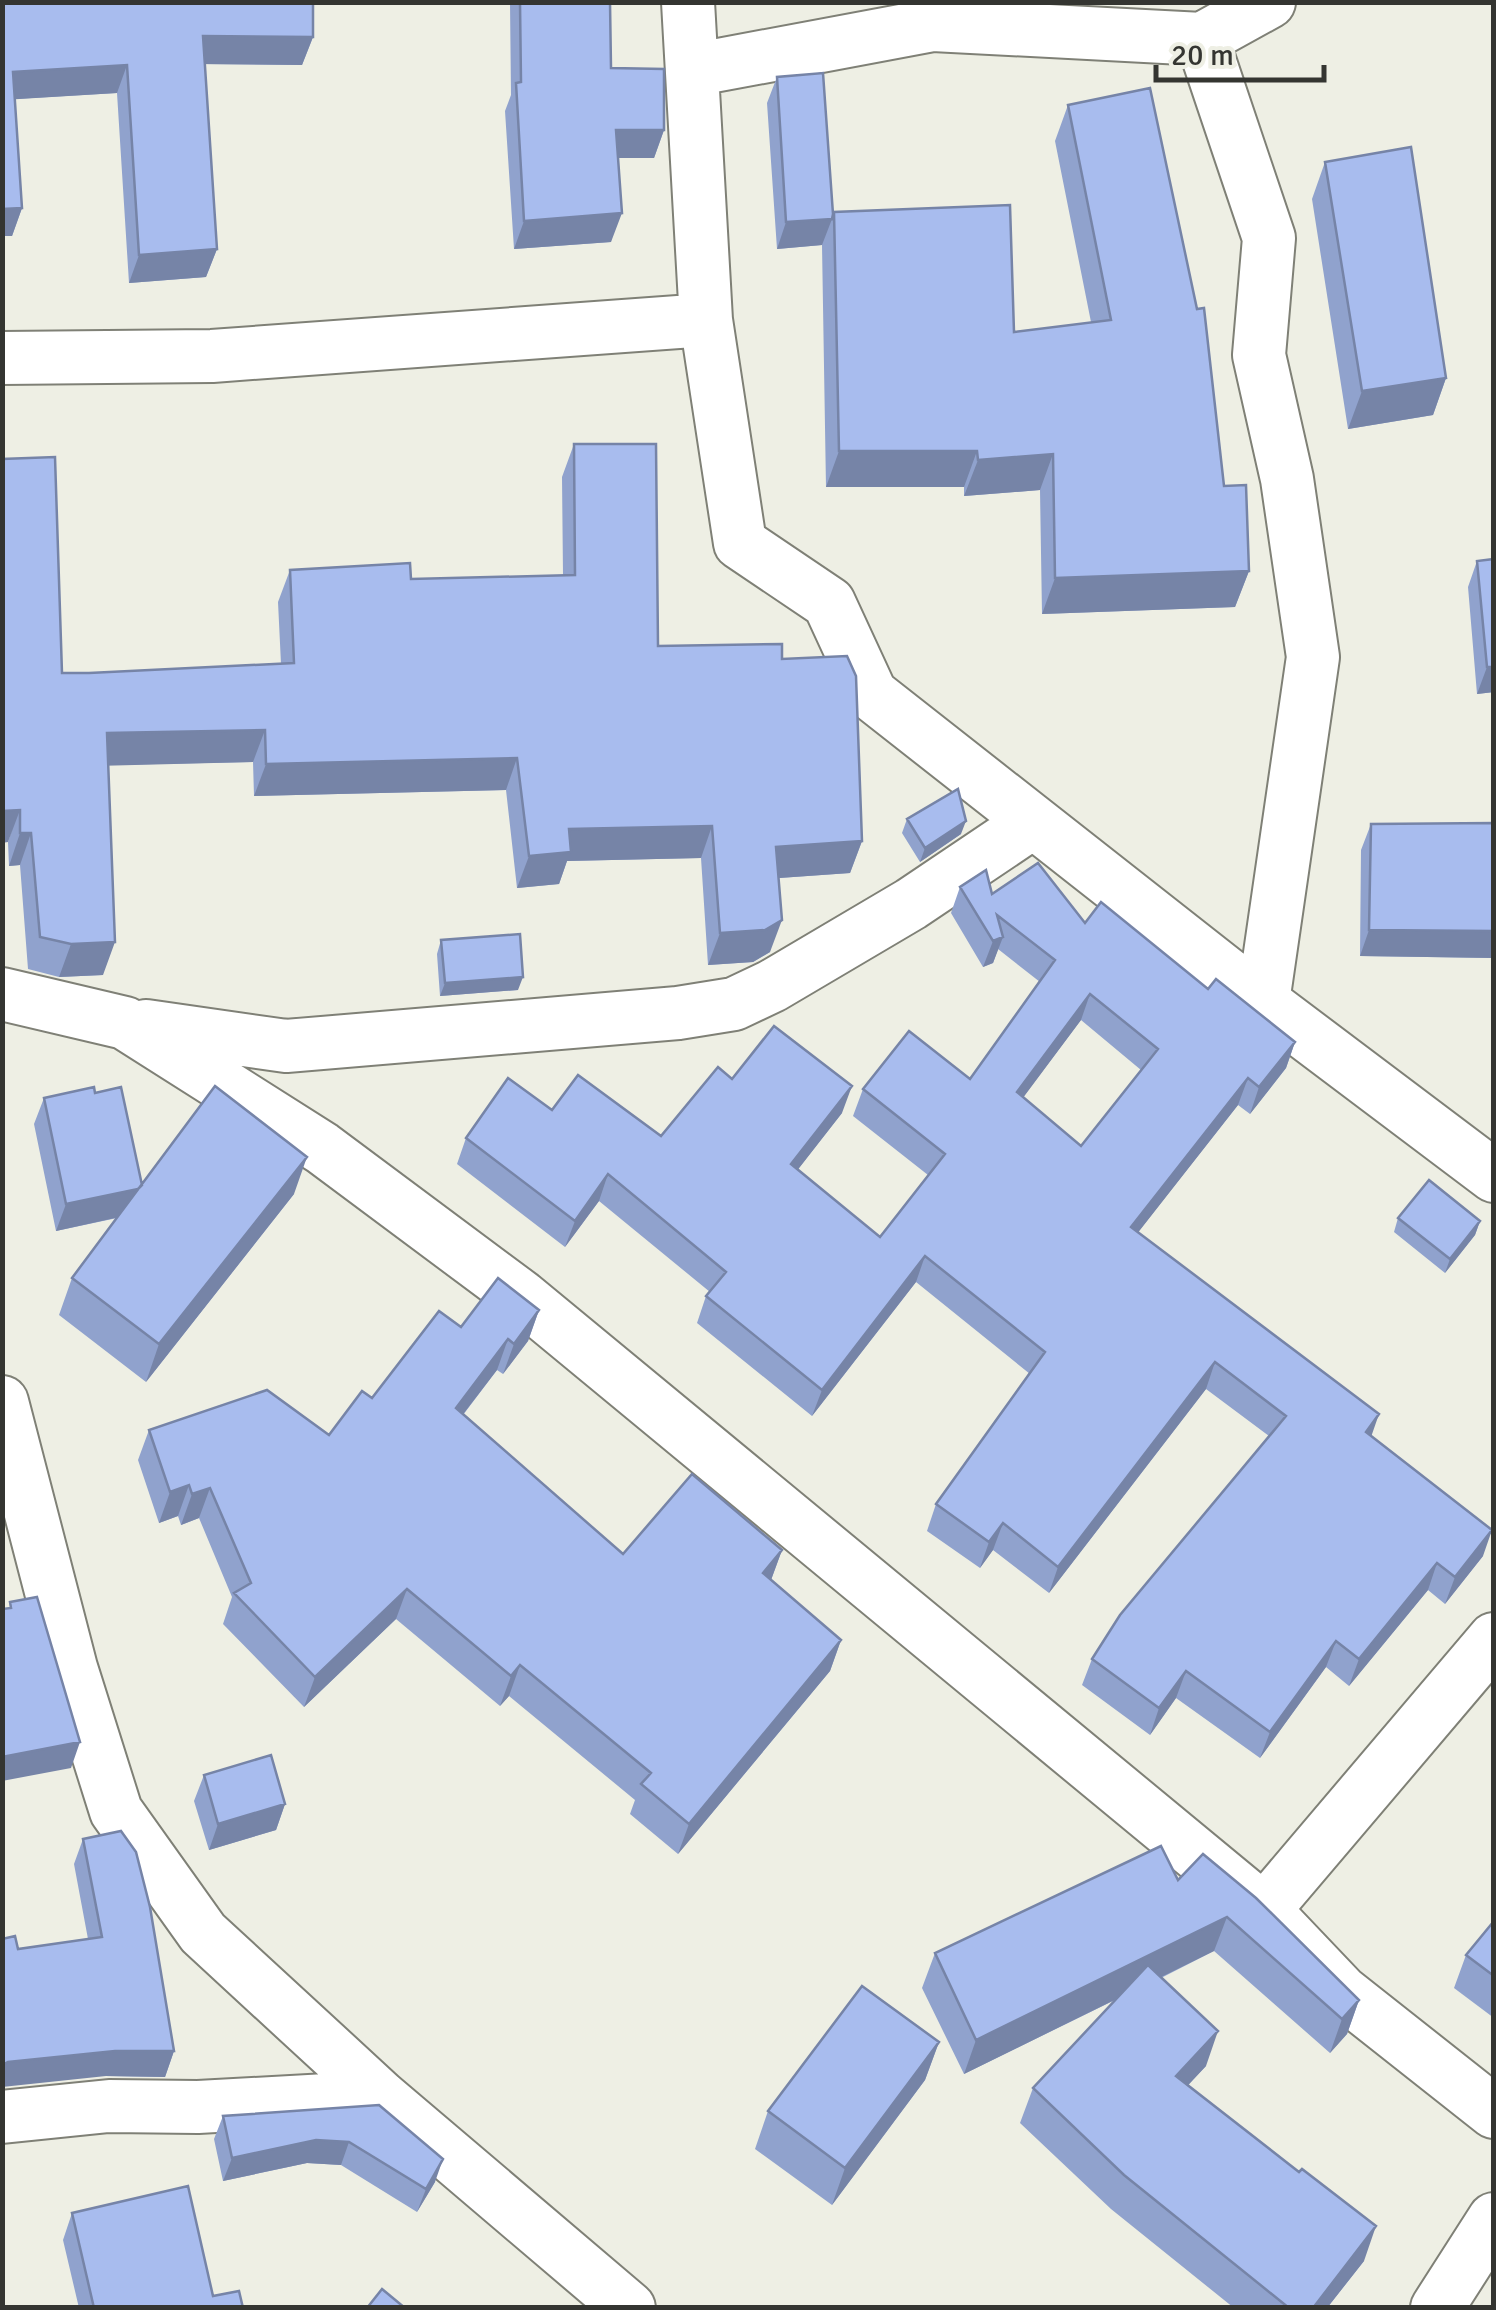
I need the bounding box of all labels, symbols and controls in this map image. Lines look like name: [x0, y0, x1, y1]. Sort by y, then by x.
scale bar: [1156, 20, 1324, 82]
text: 20 m: [1171, 37, 1234, 74]

